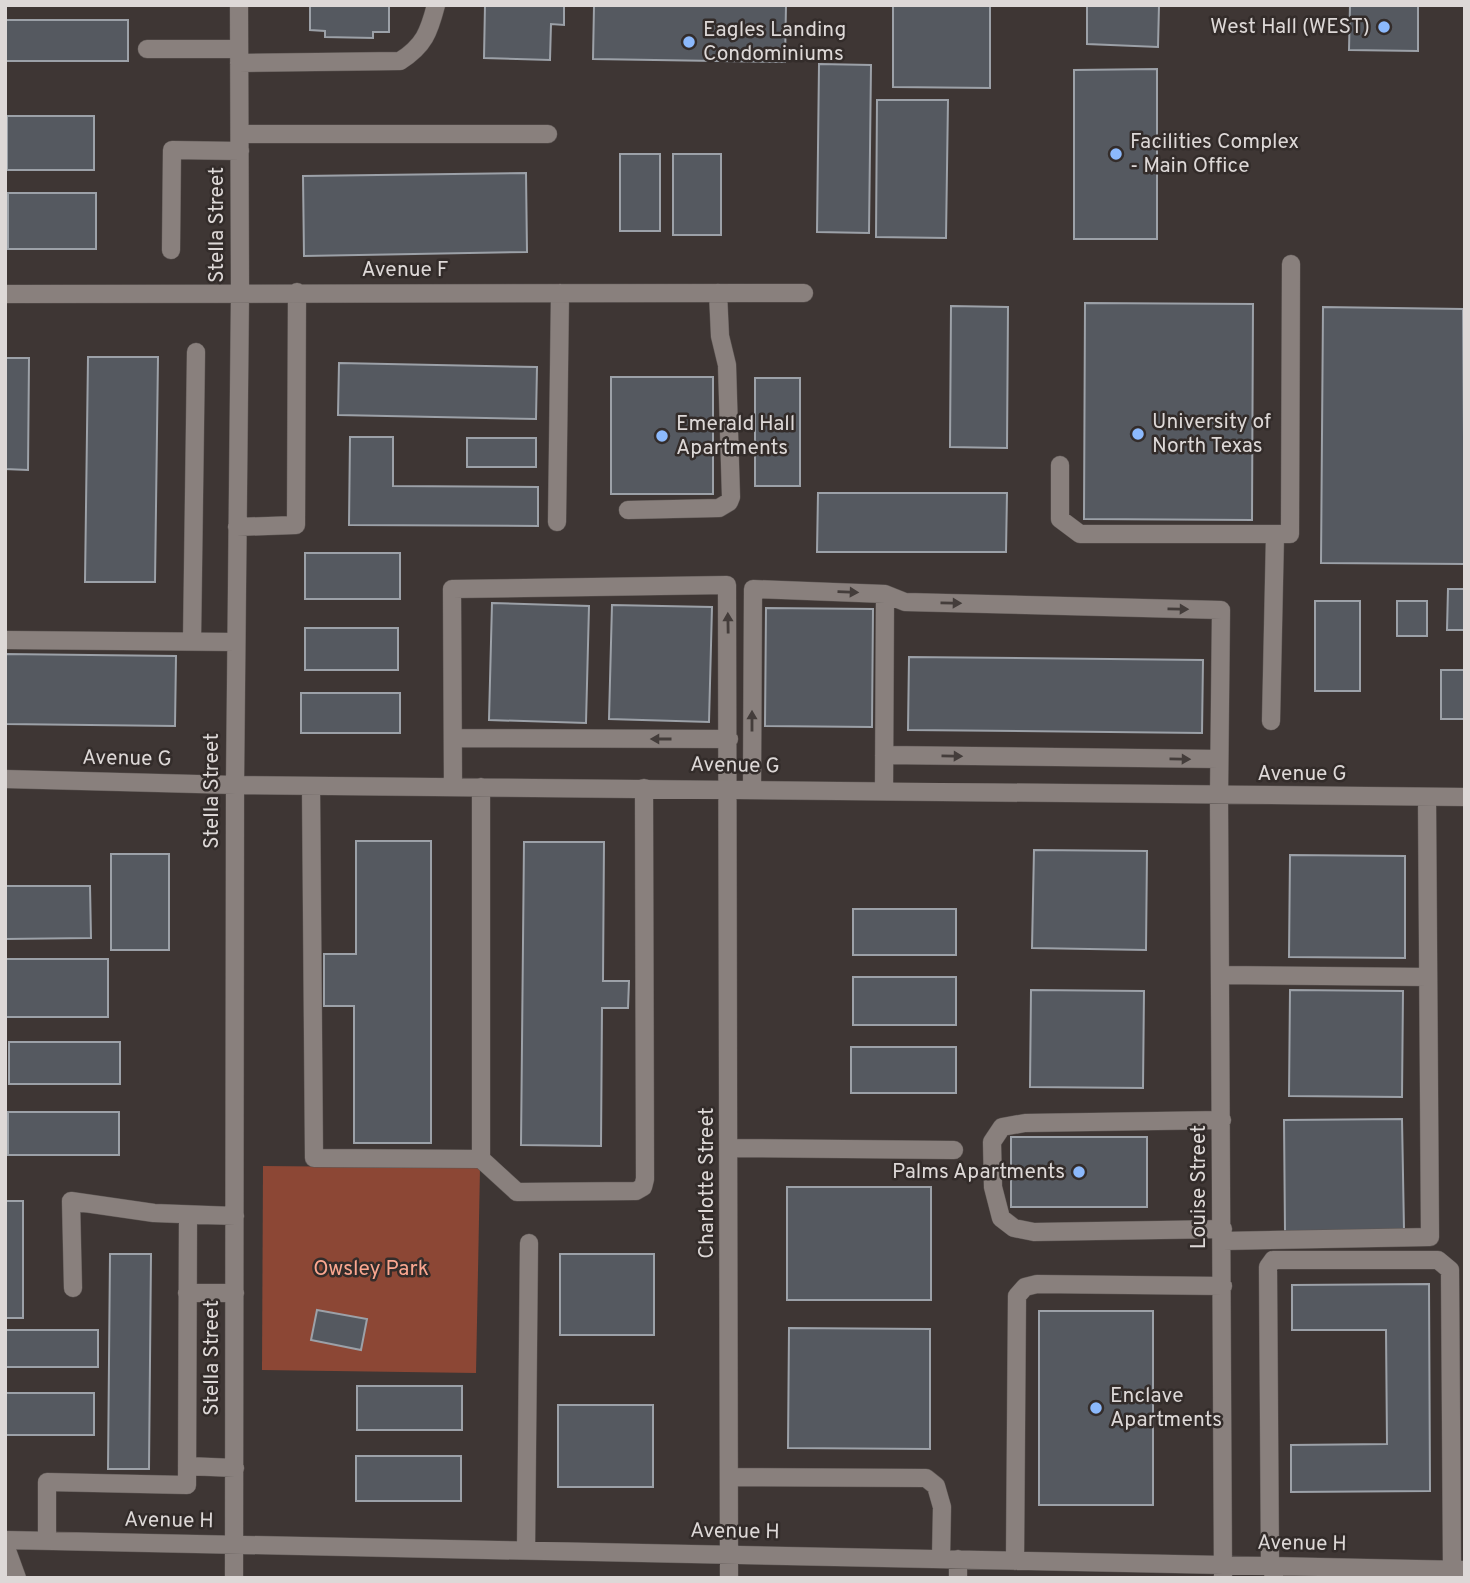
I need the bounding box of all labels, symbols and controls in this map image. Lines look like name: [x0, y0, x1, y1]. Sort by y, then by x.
place label: West Hall (WEST): [1210, 14, 1370, 41]
place label: Eagles Landing Condominiums: [703, 17, 846, 68]
marker: West Hall (WEST): [1376, 19, 1392, 35]
marker: Eagles Landing Condominiums: [681, 34, 697, 50]
place label: Facilities Complex - Main Office: [1130, 129, 1299, 180]
marker: Facilities Complex - Main Office: [1108, 146, 1124, 162]
street label: Stella Street: [204, 167, 231, 283]
street label: Avenue F: [362, 257, 448, 284]
place label: University of North Texas: [1152, 409, 1271, 460]
place label: Emerald Hall Apartments: [676, 411, 795, 462]
marker: University of North Texas: [1130, 426, 1146, 442]
marker: Emerald Hall Apartments: [654, 428, 670, 444]
one-way arrow: [837, 587, 859, 598]
one-way arrow: [940, 598, 962, 609]
one-way arrow: [1168, 603, 1190, 614]
one-way arrow: [722, 611, 734, 633]
one-way arrow: [746, 710, 758, 732]
street label: Stella Street: [199, 733, 226, 849]
one-way arrow: [649, 733, 671, 745]
street label: Avenue G: [82, 745, 172, 773]
one-way arrow: [942, 750, 964, 762]
street label: Avenue G: [690, 752, 780, 780]
one-way arrow: [1169, 753, 1191, 765]
street label: Avenue G: [1257, 761, 1347, 788]
street label: Charlotte Street: [694, 1107, 721, 1259]
street label: Louise Street: [1186, 1125, 1213, 1249]
place label: Palms Apartments: [892, 1159, 1065, 1186]
marker: Palms Apartments: [1071, 1164, 1087, 1180]
park label: Owsley Park: [313, 1256, 429, 1283]
street label: Stella Street: [199, 1300, 226, 1416]
place label: Enclave Apartments: [1110, 1383, 1222, 1434]
marker: Enclave Apartments: [1088, 1400, 1104, 1416]
street label: Avenue H: [124, 1507, 214, 1535]
street label: Avenue H: [690, 1518, 780, 1546]
street label: Avenue H: [1257, 1530, 1347, 1558]

